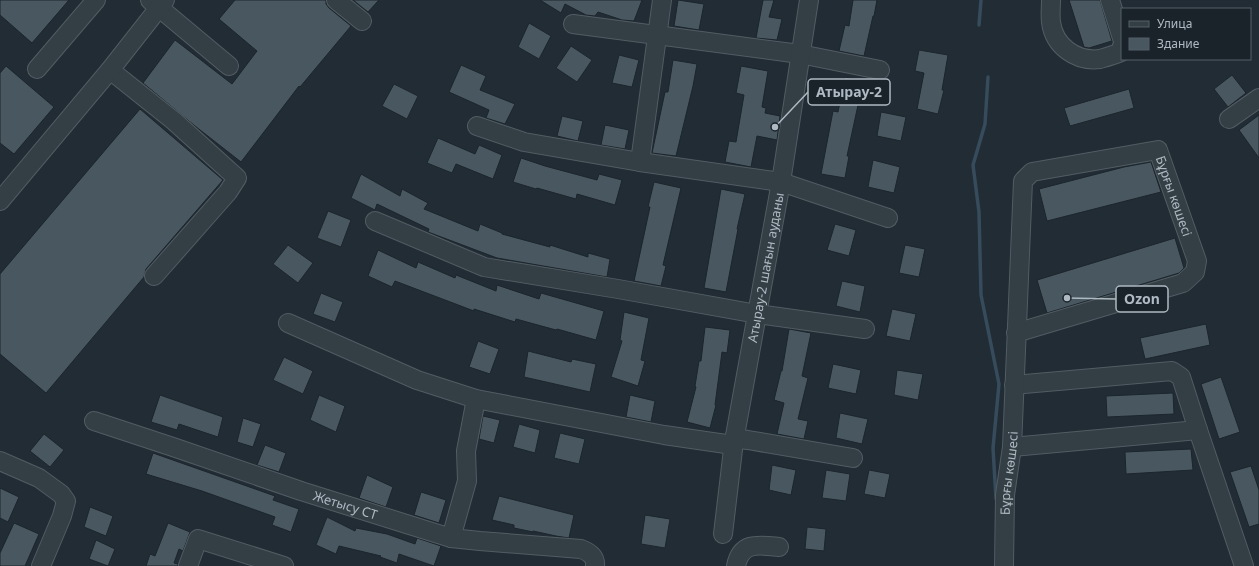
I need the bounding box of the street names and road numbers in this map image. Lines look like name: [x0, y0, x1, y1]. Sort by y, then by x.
street label: Бұрғы көшесі: [1152, 153, 1197, 239]
street label: Атырау-2 шағын ауданы: [743, 191, 788, 344]
street label: Бұрғы көшесі: [996, 431, 1022, 515]
street label: Жетысу СТ: [311, 486, 380, 524]

